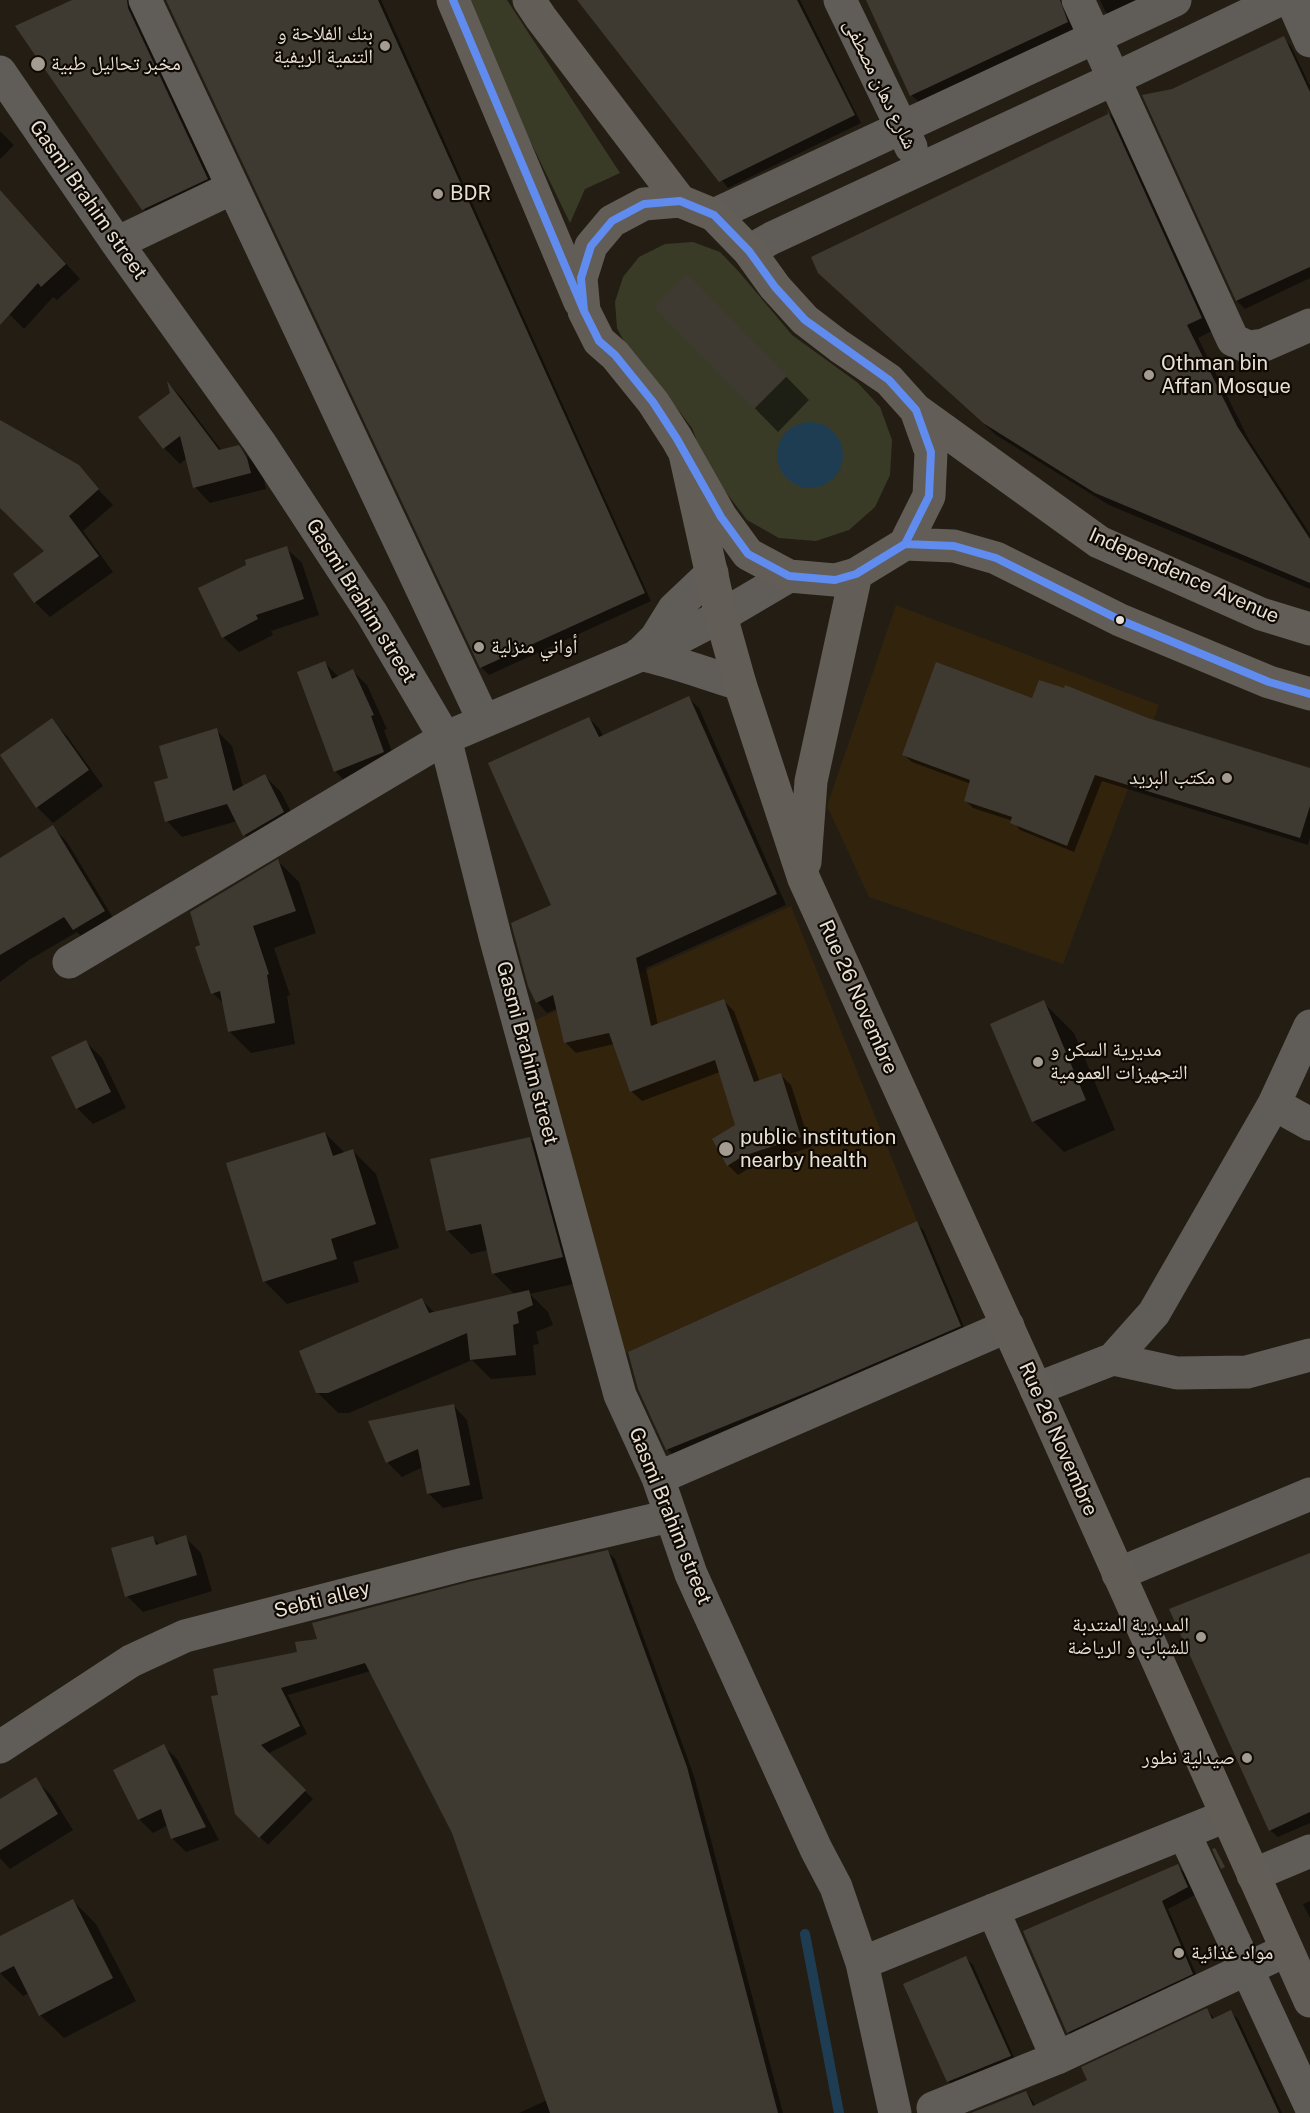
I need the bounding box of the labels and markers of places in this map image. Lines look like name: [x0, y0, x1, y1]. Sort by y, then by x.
place label: بنك الفلاحة و التنمية الريفية: [274, 22, 373, 69]
marker: بنك الفلاحة و التنمية الريفية: [378, 39, 392, 53]
place label: مخبر تحاليل طبية: [51, 52, 181, 76]
marker: مخبر تحاليل طبية: [29, 55, 47, 73]
place label: BDR: [450, 182, 491, 206]
marker: BDR: [431, 187, 445, 201]
place label: Othman bin Affan Mosque: [1161, 352, 1291, 399]
marker: Othman bin Affan Mosque: [1142, 368, 1156, 382]
unlabelled marker: [1114, 614, 1126, 626]
place label: أواني منزلية: [491, 635, 577, 659]
marker: أواني منزلية: [472, 640, 486, 654]
place label: مكتب البريد: [1129, 766, 1215, 790]
marker: مكتب البريد: [1220, 771, 1234, 785]
place label: مديرية السكن و التجهيزات العمومية: [1050, 1038, 1188, 1085]
marker: مديرية السكن و التجهيزات العمومية: [1031, 1055, 1045, 1069]
place label: public institution nearby health: [740, 1126, 896, 1173]
marker: public institution nearby health: [717, 1140, 735, 1158]
place label: المديرية المنتدبة للشباب و الرياضة: [1067, 1613, 1189, 1660]
marker: المديرية المنتدبة للشباب و الرياضة: [1194, 1630, 1208, 1644]
place label: صيدلية نطور: [1142, 1746, 1235, 1770]
marker: صيدلية نطور: [1240, 1751, 1254, 1765]
place label: مواد غذائية: [1191, 1941, 1273, 1965]
marker: مواد غذائية: [1172, 1946, 1186, 1960]

